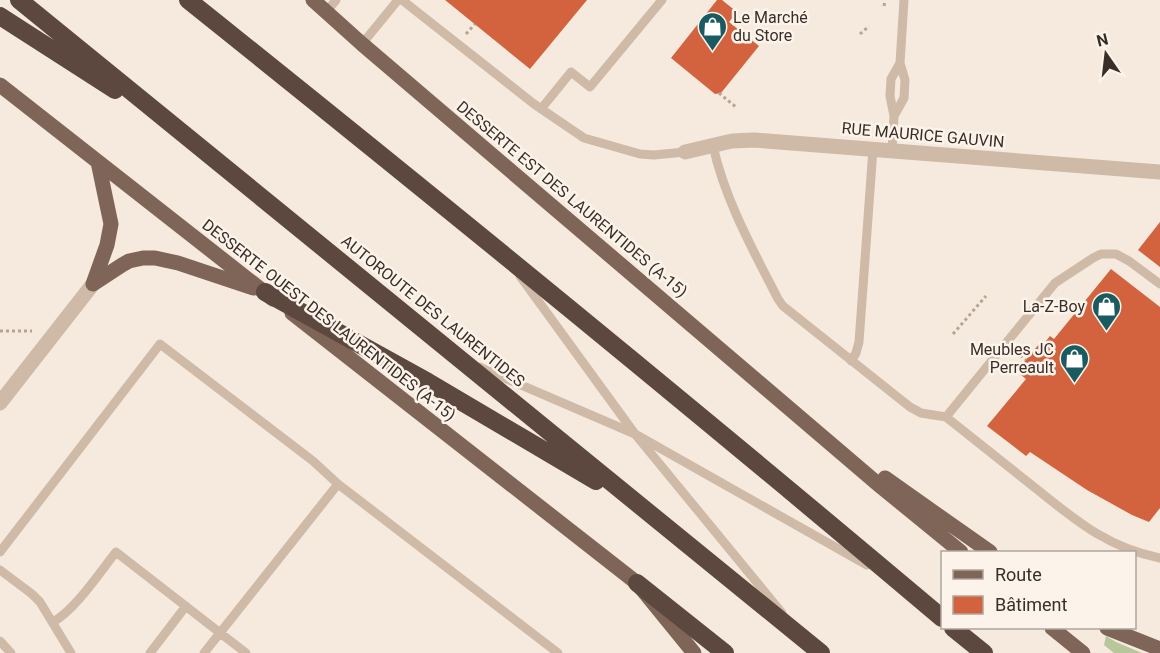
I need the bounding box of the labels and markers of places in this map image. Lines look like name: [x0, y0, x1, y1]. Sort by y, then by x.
place label: Le Marché du Store: [733, 8, 808, 45]
shop icon: Le Marché du Store: [696, 10, 728, 52]
shop icon: La-Z-Boy: [1090, 290, 1122, 332]
place label: La-Z-Boy: [1023, 297, 1085, 316]
place label: Meubles JC Perreault: [970, 340, 1054, 377]
shop icon: Meubles JC Perreault: [1059, 342, 1091, 384]

